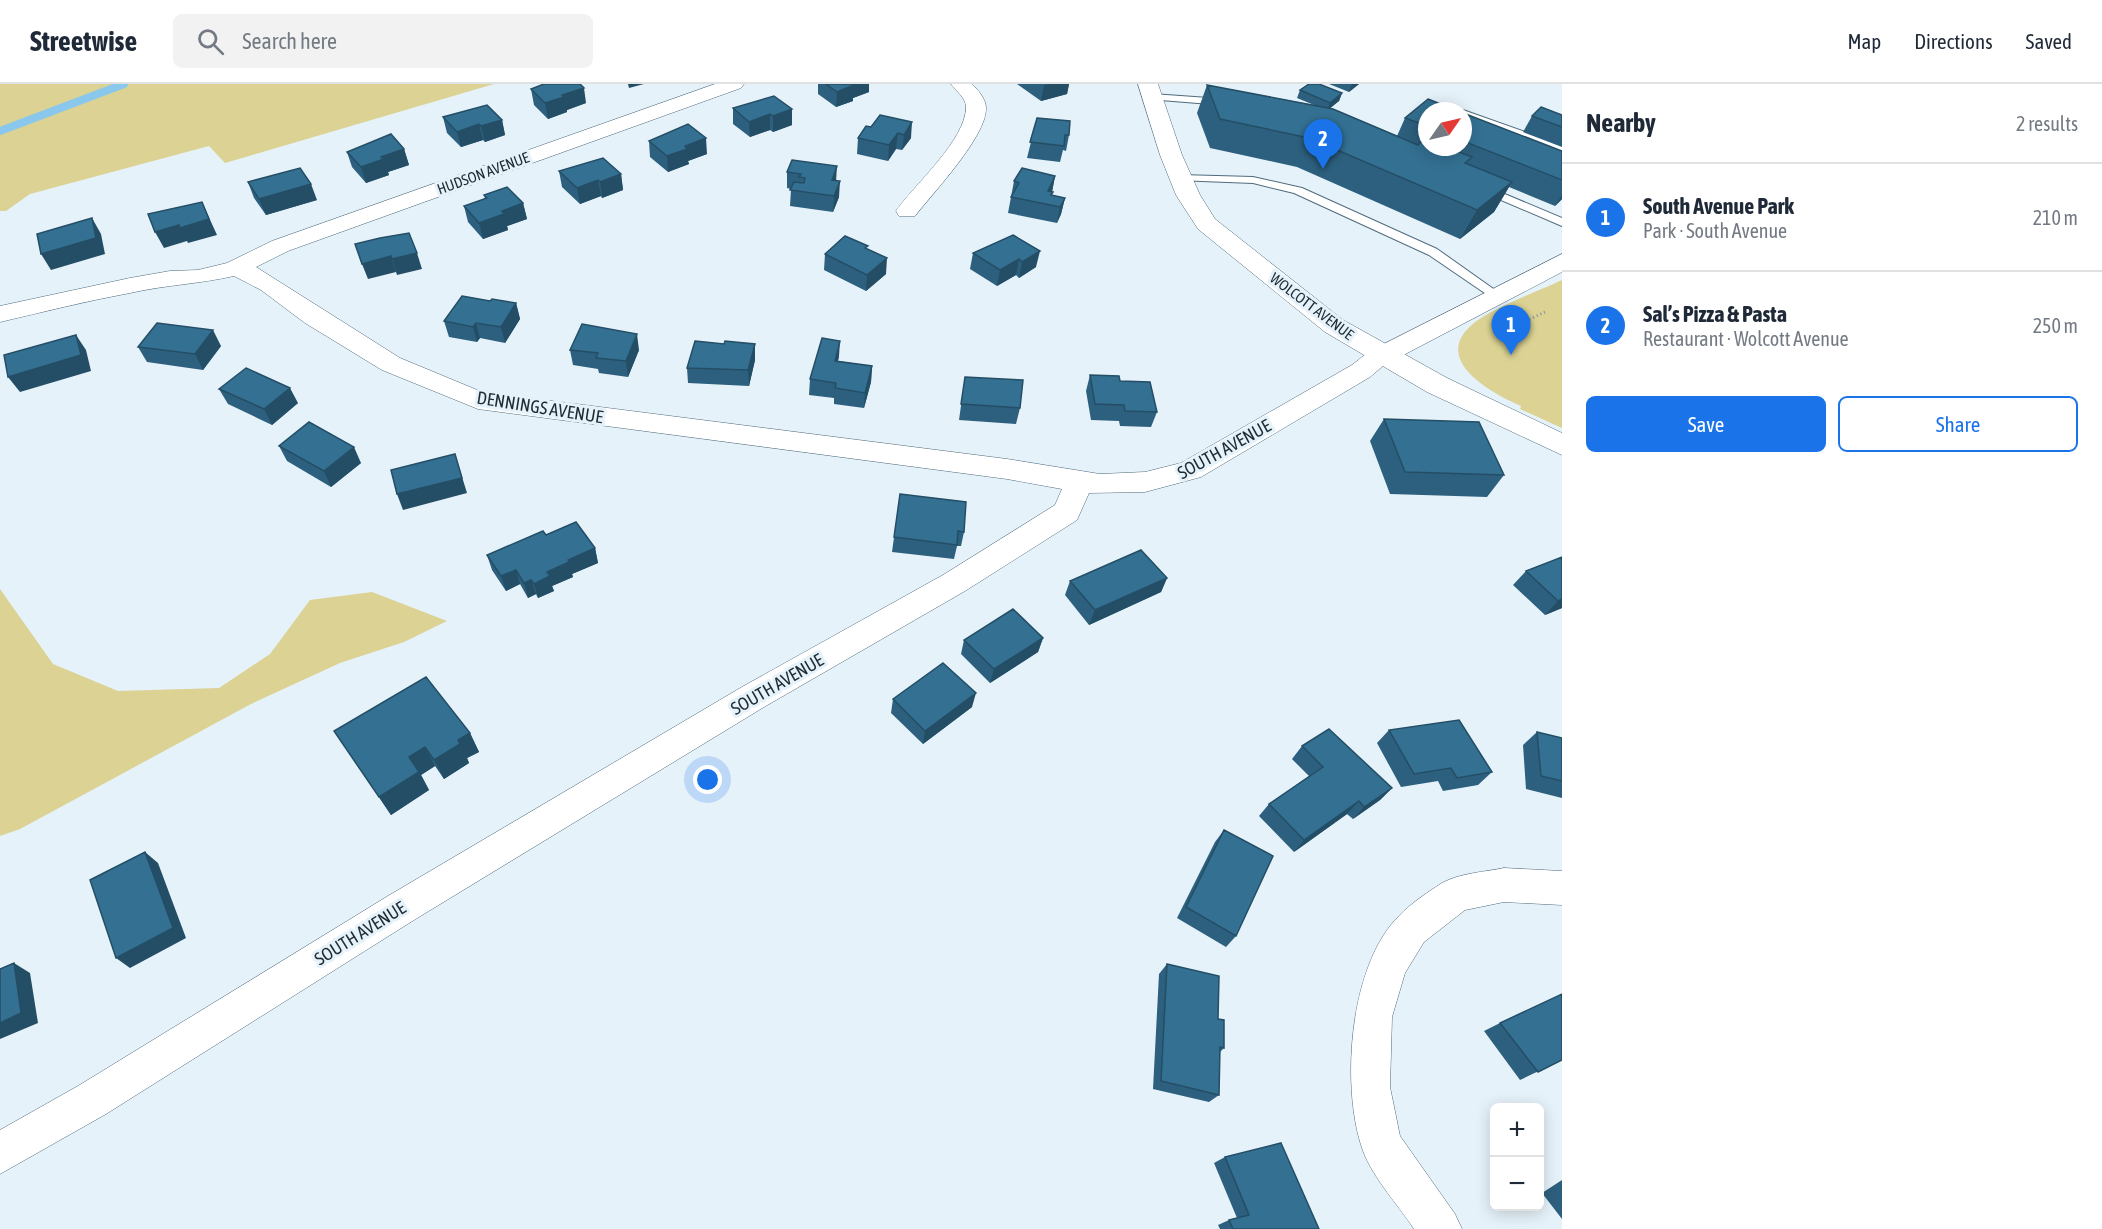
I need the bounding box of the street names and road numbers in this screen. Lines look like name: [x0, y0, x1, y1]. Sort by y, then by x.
street label: HUDSON AVENUE: [435, 148, 532, 198]
street label: WOLCOTT AVENUE: [1267, 269, 1358, 343]
street label: DENNINGS AVENUE: [475, 387, 605, 427]
street label: SOUTH AVENUE: [1174, 415, 1275, 483]
street label: SOUTH AVENUE: [727, 649, 827, 719]
street label: SOUTH AVENUE: [311, 897, 410, 969]

